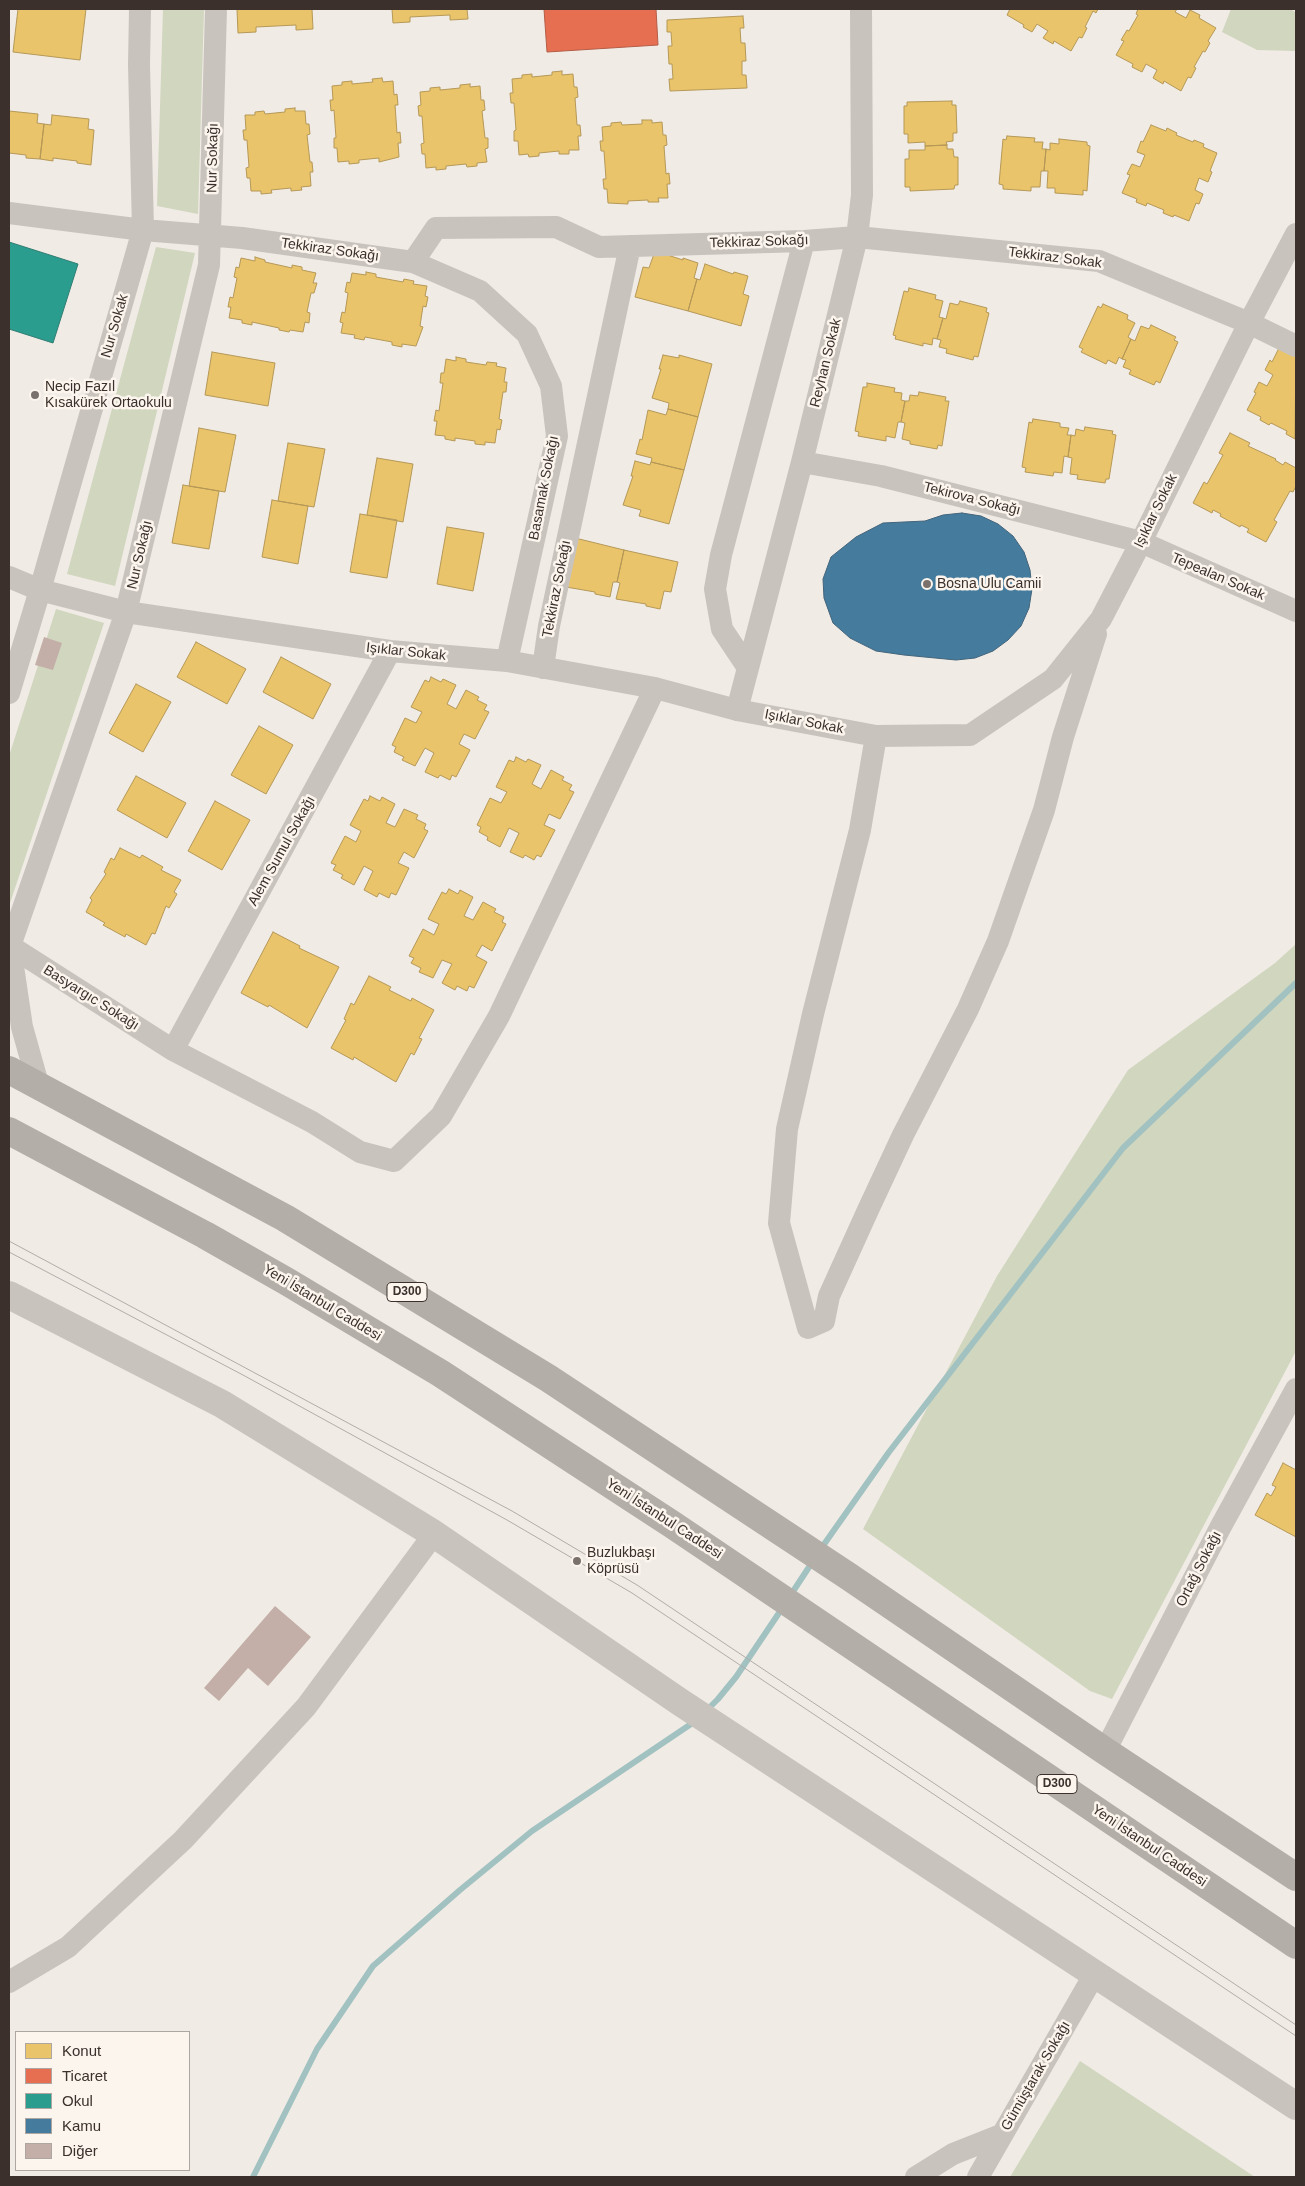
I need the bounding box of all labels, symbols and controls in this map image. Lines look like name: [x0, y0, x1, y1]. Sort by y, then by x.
street label: Nur Sokağı: [204, 123, 222, 193]
street label: Tekkiraz Sokağı: [709, 232, 809, 252]
street label: Tekkiraz Sokağı: [280, 235, 380, 265]
street label: Tekkiraz Sokak: [1007, 244, 1103, 272]
street label: Nur Sokak: [98, 292, 132, 360]
street label: Reyhan Sokak: [807, 317, 845, 409]
place label: Necip Fazıl Kısakürek Ortaokulu: [45, 379, 172, 412]
marker: Necip Fazıl Kısakürek Ortaokulu: [29, 389, 41, 401]
street label: Basamak Sokağı: [526, 434, 562, 542]
street label: Işıklar Sokak: [1131, 471, 1181, 551]
street label: Tekirova Sokağı: [922, 479, 1022, 519]
street label: Nur Sokağı: [124, 519, 156, 591]
street label: Tekkiraz Sokağı: [539, 539, 575, 639]
street label: Tepealan Sokak: [1169, 550, 1267, 604]
place label: Bosna Ulu Camii: [937, 576, 1041, 592]
marker: Bosna Ulu Camii: [921, 578, 933, 590]
street label: Işıklar Sokak: [365, 639, 447, 665]
street label: Işıklar Sokak: [763, 706, 845, 738]
street label: Alem Sumul Sokağı: [245, 793, 319, 909]
street label: Basyargıc Sokağı: [40, 962, 142, 1034]
street label: Yeni İstanbul Caddesi: [260, 1261, 384, 1345]
road number: D300: [387, 1282, 427, 1301]
street label: Yeni İstanbul Caddesi: [603, 1475, 725, 1563]
street label: Ortağ Sokağı: [1173, 1528, 1225, 1610]
place label: Buzlukbaşı Köprüsü: [587, 1545, 655, 1578]
marker: Buzlukbaşı Köprüsü: [571, 1555, 583, 1567]
road number: D300: [1037, 1775, 1077, 1794]
street label: Yeni İstanbul Caddesi: [1088, 1801, 1210, 1891]
street label: Gümüştarak Sokağı: [998, 2018, 1074, 2134]
legend: [15, 2031, 190, 2171]
text: Konut: [62, 2042, 101, 2059]
text: Ticaret: [62, 2067, 107, 2084]
text: Okul: [62, 2092, 93, 2109]
text: Kamu: [62, 2117, 101, 2134]
text: Diğer: [62, 2142, 98, 2159]

